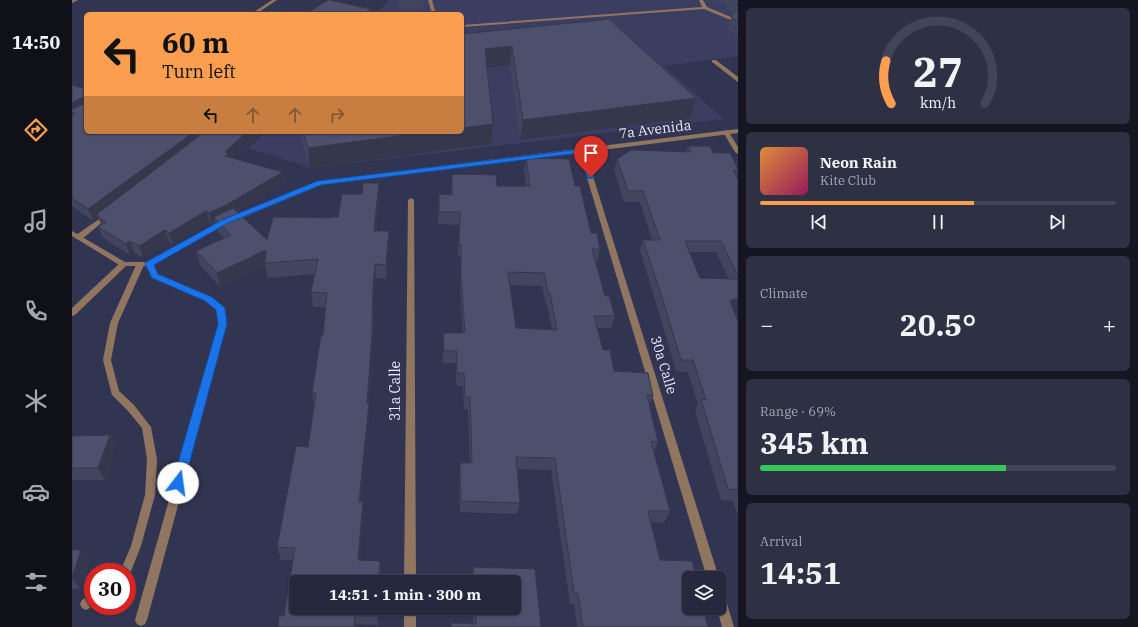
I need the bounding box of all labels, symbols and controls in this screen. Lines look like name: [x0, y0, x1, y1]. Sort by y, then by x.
text: 60 m: [162, 24, 229, 61]
icon: left: [96, 28, 148, 80]
text: 14:50: [12, 31, 60, 54]
text: 27: [913, 44, 963, 98]
text: Turn left: [162, 60, 236, 83]
text: km/h: [920, 92, 956, 111]
icon: left: [200, 104, 222, 126]
icon: ahead: [242, 104, 264, 126]
icon: ahead: [284, 104, 306, 126]
icon: right: [326, 104, 348, 126]
icon: directions: [22, 116, 50, 144]
street label: 7a Avenida: [618, 116, 693, 142]
pin: [574, 136, 608, 177]
icon: arrive: [580, 142, 602, 164]
text: Neon Rain: [820, 153, 897, 172]
text: Kite Club: [820, 172, 876, 189]
icon: music: [22, 207, 50, 235]
icon: previous: [808, 211, 830, 233]
icon: pause: [927, 211, 949, 233]
icon: next: [1046, 211, 1068, 233]
text: Climate: [760, 285, 807, 302]
icon: phone: [22, 297, 50, 325]
text: 20.5°: [900, 305, 976, 344]
text: −: [760, 310, 773, 339]
text: +: [1103, 310, 1116, 339]
street label: 30a Calle: [647, 334, 681, 396]
street label: 31a Calle: [386, 361, 404, 421]
icon: climate: [22, 387, 50, 415]
text: Range · 69%: [760, 403, 836, 420]
text: 345 km: [760, 423, 869, 462]
position arrow: [157, 462, 199, 504]
icon: car: [22, 478, 50, 506]
text: Arrival: [760, 533, 802, 550]
text: 14:51: [760, 553, 841, 592]
speed limit sign: 30: [84, 563, 136, 615]
icon: filters: [22, 568, 50, 596]
map controls: [682, 571, 726, 615]
button: layers: [682, 571, 726, 615]
text: 14:51 · 1 min · 300 m: [329, 585, 481, 604]

